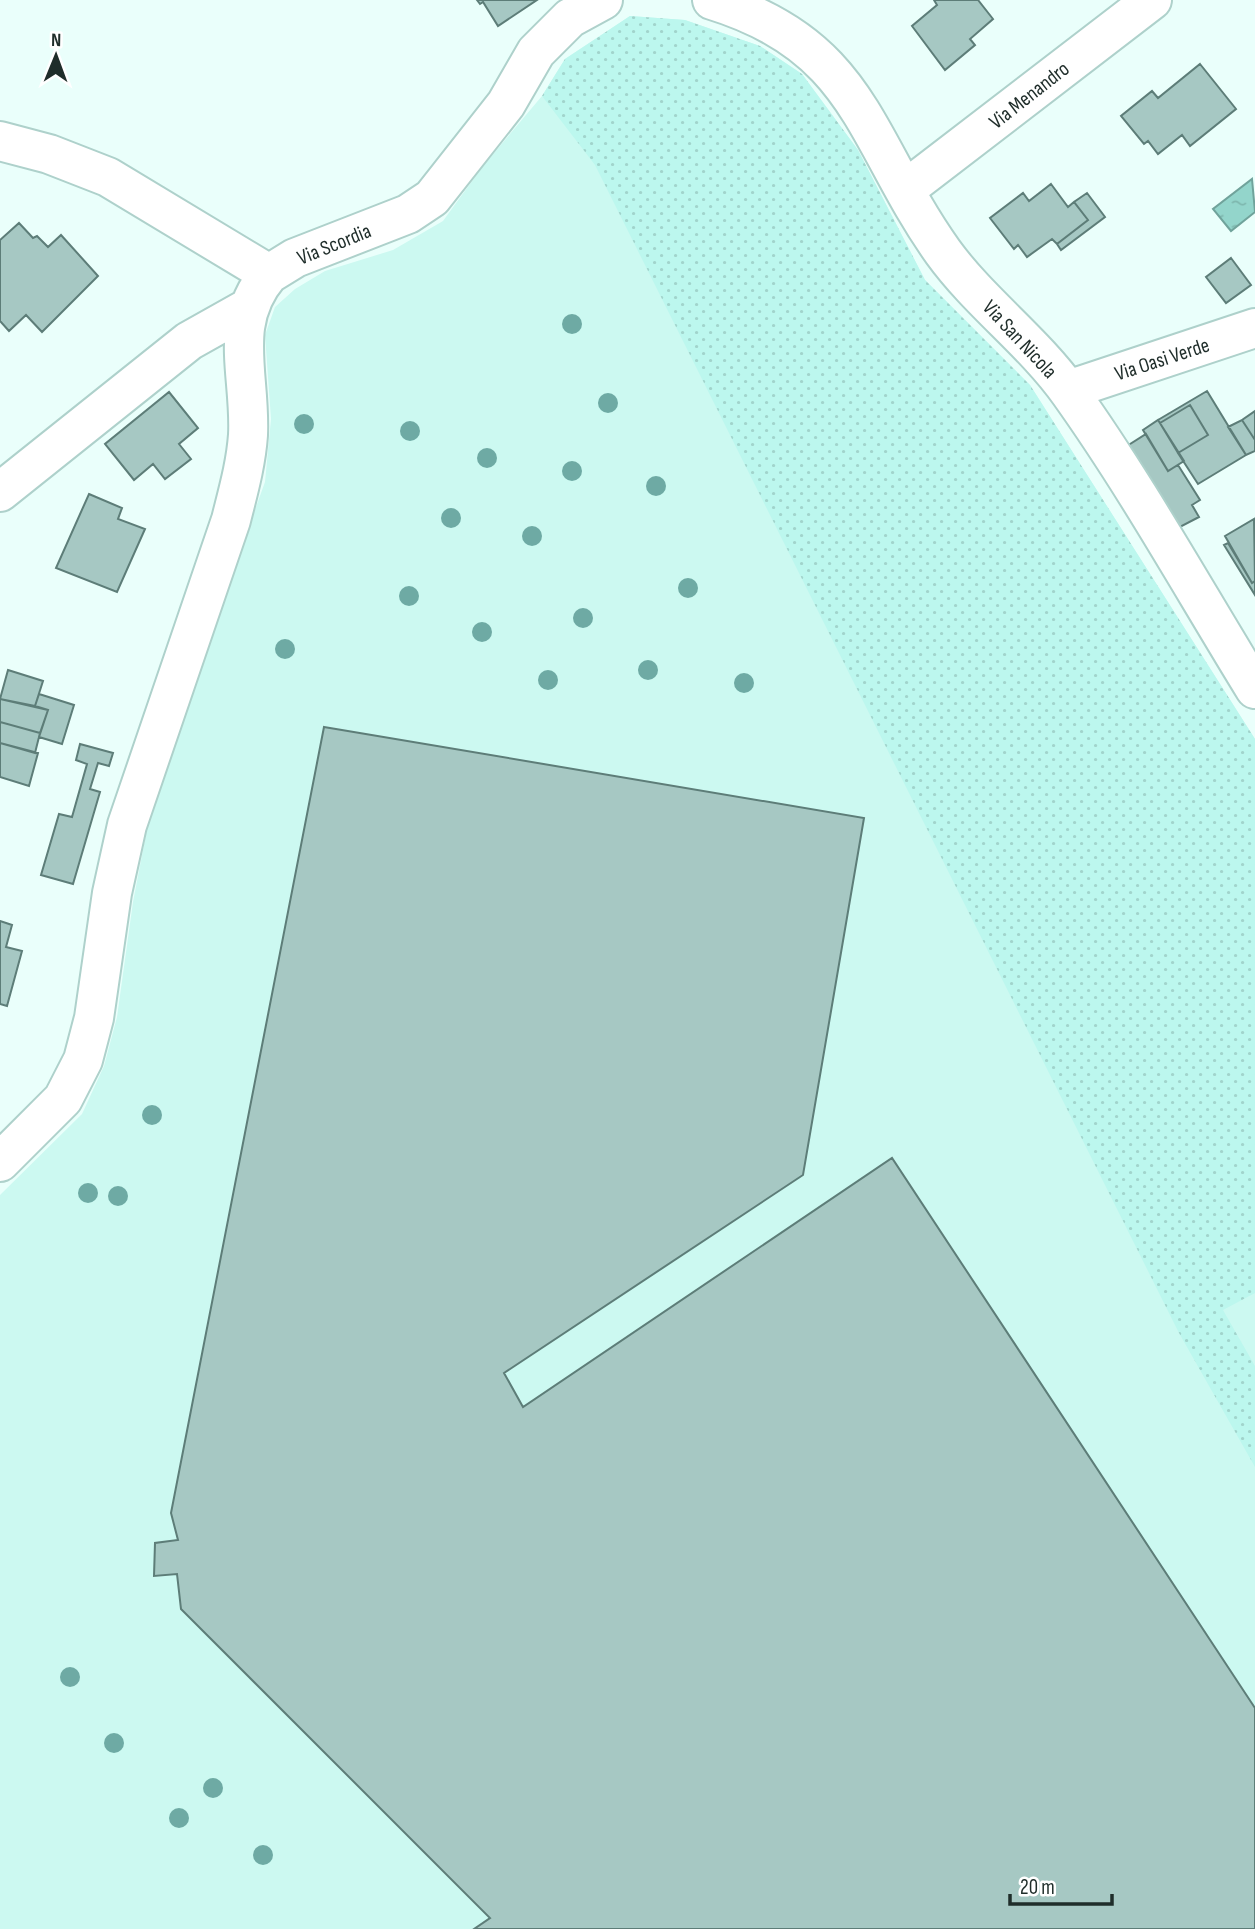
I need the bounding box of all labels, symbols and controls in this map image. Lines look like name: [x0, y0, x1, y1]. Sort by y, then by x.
north arrow: [21, 21, 91, 91]
text: N: [51, 29, 62, 52]
street label: Via Menandro: [984, 56, 1074, 134]
street label: Via Scordia: [294, 218, 375, 271]
street label: Via San Nicola: [977, 295, 1062, 384]
street label: Via Oasi Verde: [1112, 332, 1213, 386]
scale bar: [1010, 1862, 1112, 1906]
text: 20 m: [1020, 1875, 1055, 1900]

